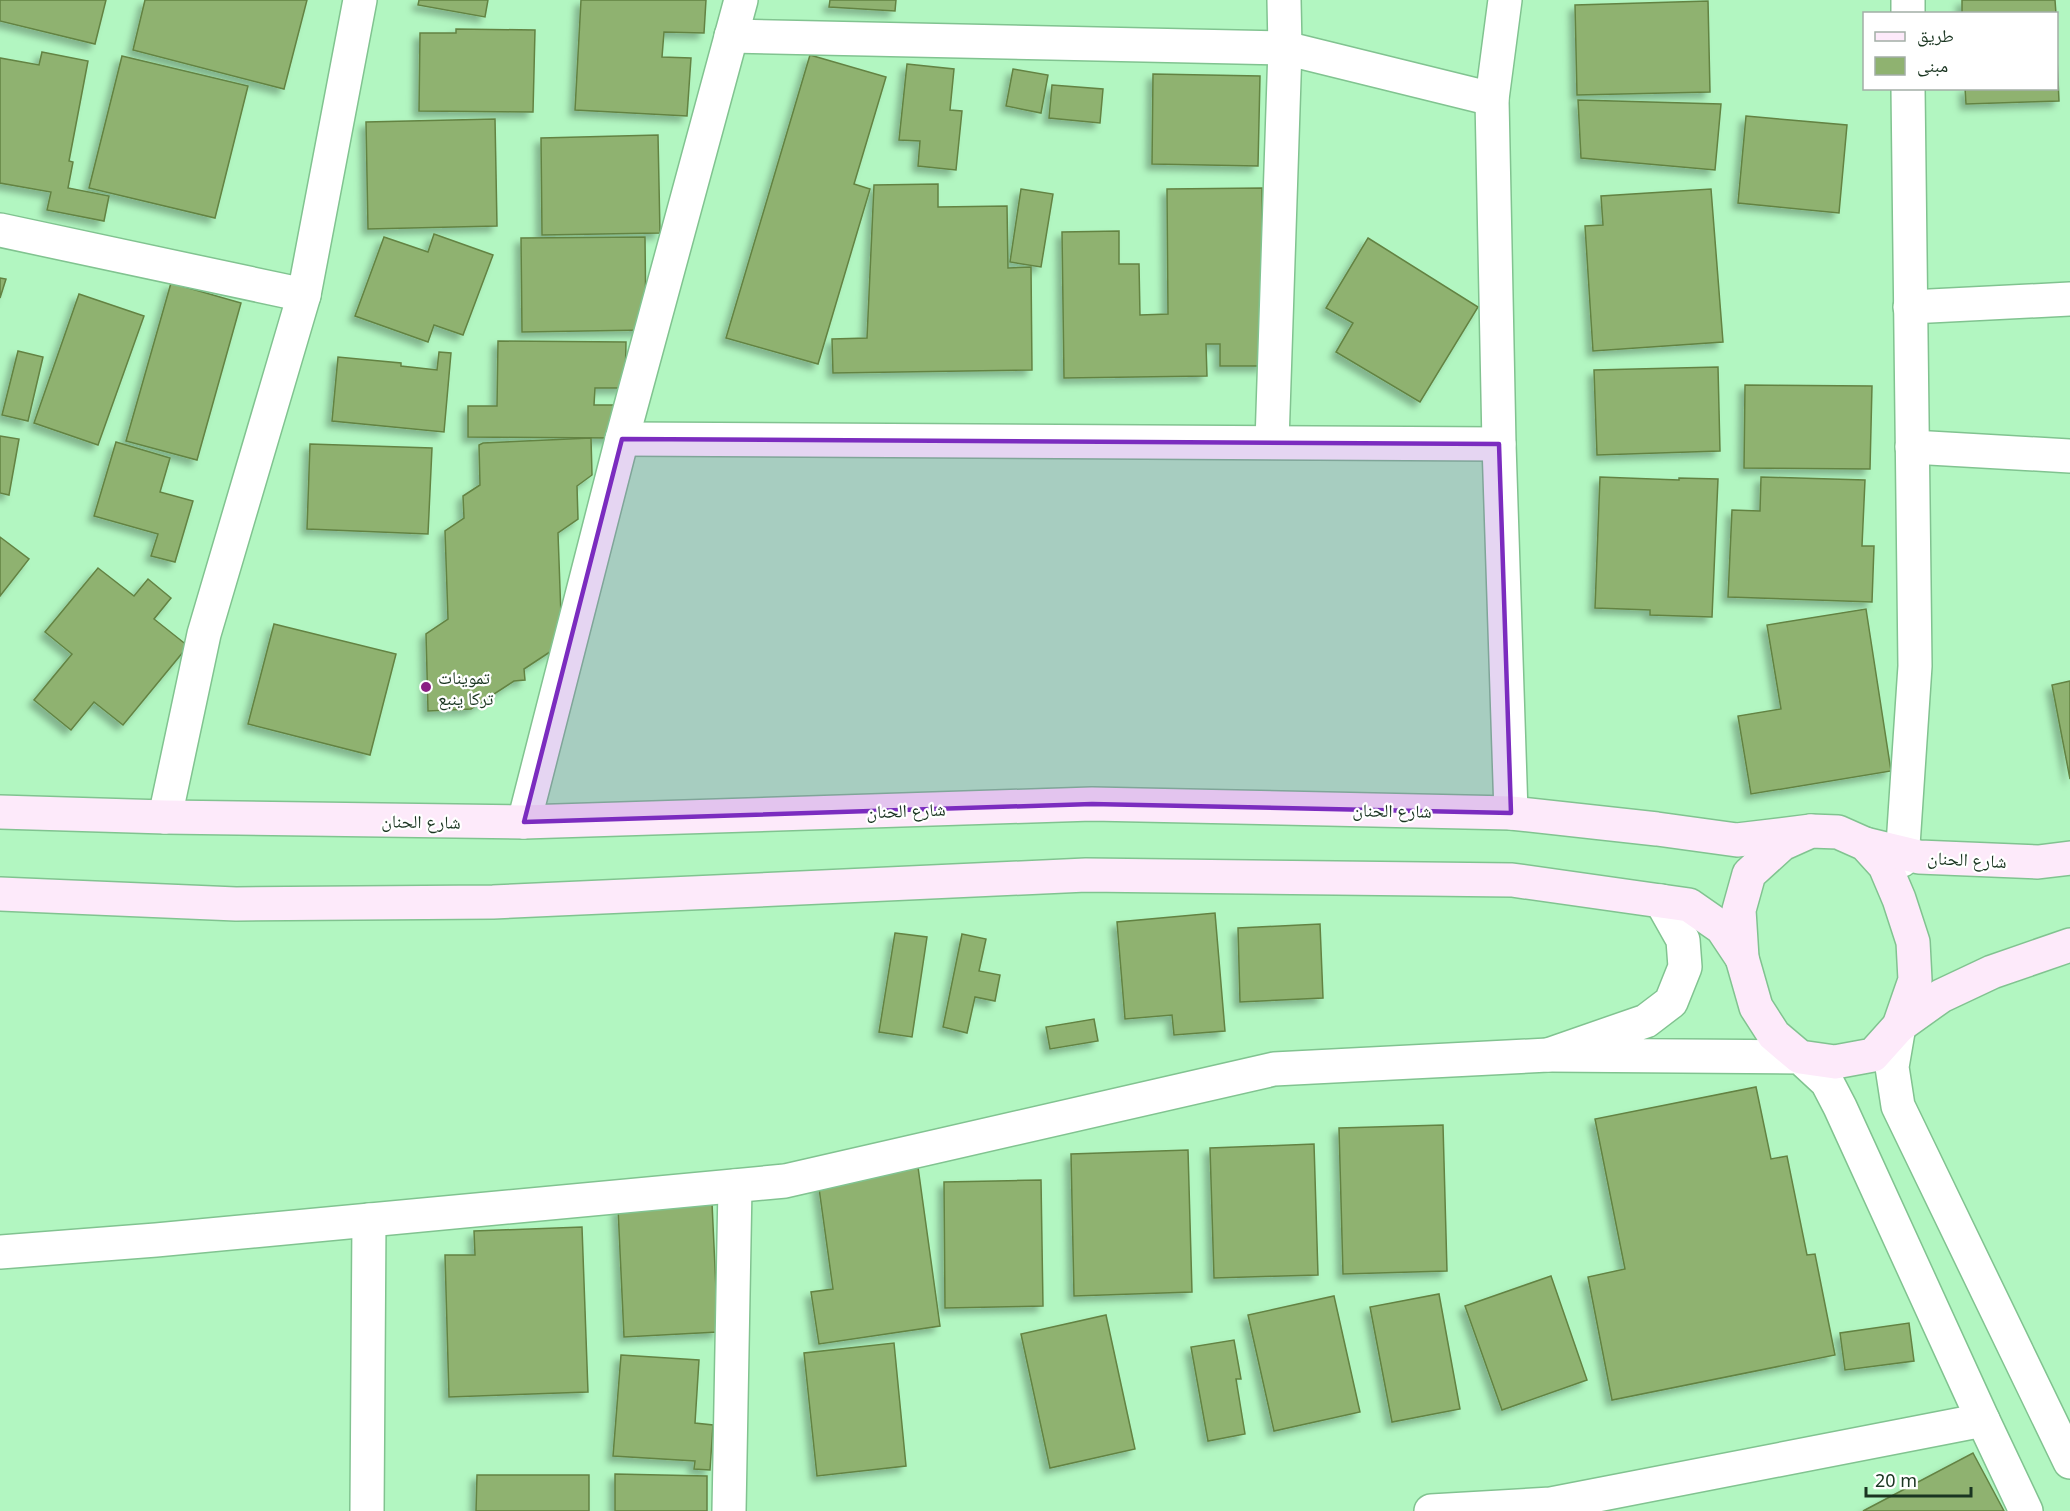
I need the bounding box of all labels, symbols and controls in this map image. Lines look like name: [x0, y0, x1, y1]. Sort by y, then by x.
legend: [1863, 12, 2058, 90]
text: طريق: [1917, 23, 1954, 47]
text: مبنى: [1917, 53, 1948, 77]
place label: تموينات تركا ينبع: [438, 665, 493, 711]
marker: تموينات تركا ينبع: [419, 680, 433, 694]
street label: شارع الحنان: [866, 797, 946, 823]
street label: شارع الحنان: [1352, 797, 1432, 823]
street label: شارع الحنان: [381, 808, 461, 834]
street label: شارع الحنان: [1927, 845, 2007, 873]
scale bar: [1866, 1460, 1971, 1498]
text: 20 m: [1875, 1468, 1917, 1492]

